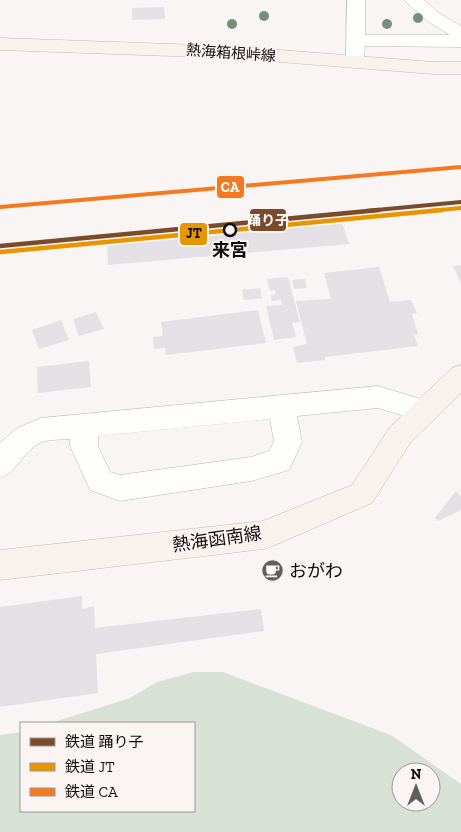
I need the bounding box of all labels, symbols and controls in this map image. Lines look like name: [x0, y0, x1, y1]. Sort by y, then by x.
street label: 熱海箱根峠線: [185, 41, 277, 65]
line badge: CA: [216, 175, 245, 199]
text: CA: [221, 179, 240, 196]
line badge: 踊り子: [249, 208, 287, 232]
text: 踊り子: [247, 212, 289, 229]
line badge: JT: [179, 222, 208, 246]
marker: 来宮: [223, 223, 237, 237]
text: JT: [186, 225, 202, 242]
place label: 来宮: [212, 239, 248, 261]
street label: 熱海函南線: [171, 522, 263, 556]
cafe icon: おがわ: [261, 559, 285, 583]
place label: おがわ: [289, 560, 343, 582]
legend: [20, 722, 195, 812]
text: 鉄道 踊り子: [65, 733, 143, 751]
text: 鉄道 JT: [65, 758, 115, 776]
north arrow: [391, 762, 441, 812]
text: N: [411, 766, 422, 783]
text: 鉄道 CA: [65, 783, 118, 801]

